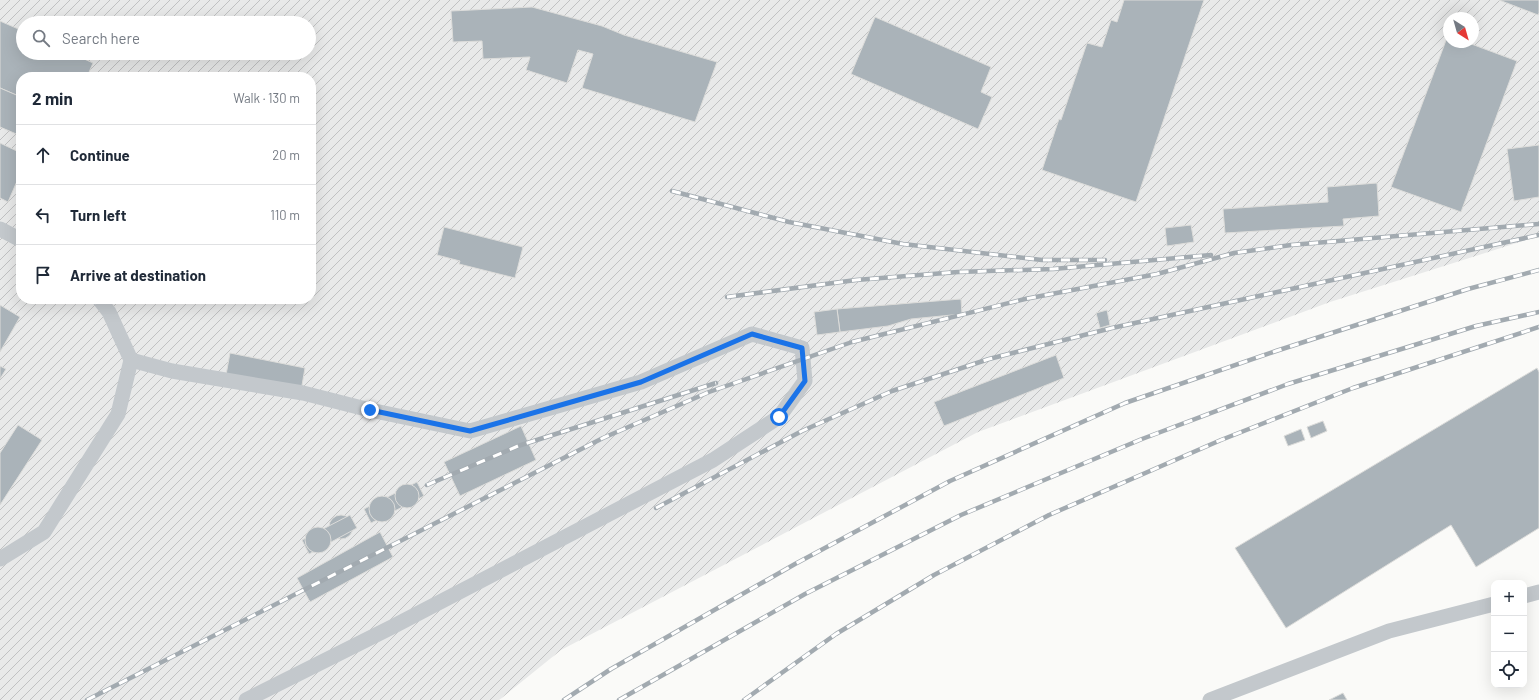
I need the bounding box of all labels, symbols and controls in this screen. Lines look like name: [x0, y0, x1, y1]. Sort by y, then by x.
north arrow: [1443, 12, 1479, 48]
search box: [16, 16, 316, 60]
icon: search: [30, 27, 52, 49]
text: Search here: [62, 29, 140, 47]
text: 2 min: [32, 88, 73, 108]
text: Walk · 130 m: [233, 90, 300, 106]
icon: ahead: [32, 144, 54, 166]
text: Continue: [70, 146, 130, 164]
text: 20 m: [272, 147, 300, 163]
icon: left: [32, 204, 54, 226]
text: Turn left: [70, 206, 126, 224]
text: 110 m: [270, 207, 300, 223]
icon: arrive: [32, 264, 54, 286]
text: Arrive at destination: [70, 266, 206, 284]
route end: [361, 401, 379, 419]
route start: [770, 408, 788, 426]
map controls: [1491, 580, 1527, 688]
button: +: [1491, 580, 1527, 616]
button: −: [1491, 616, 1527, 652]
button: locate: [1491, 652, 1527, 688]

